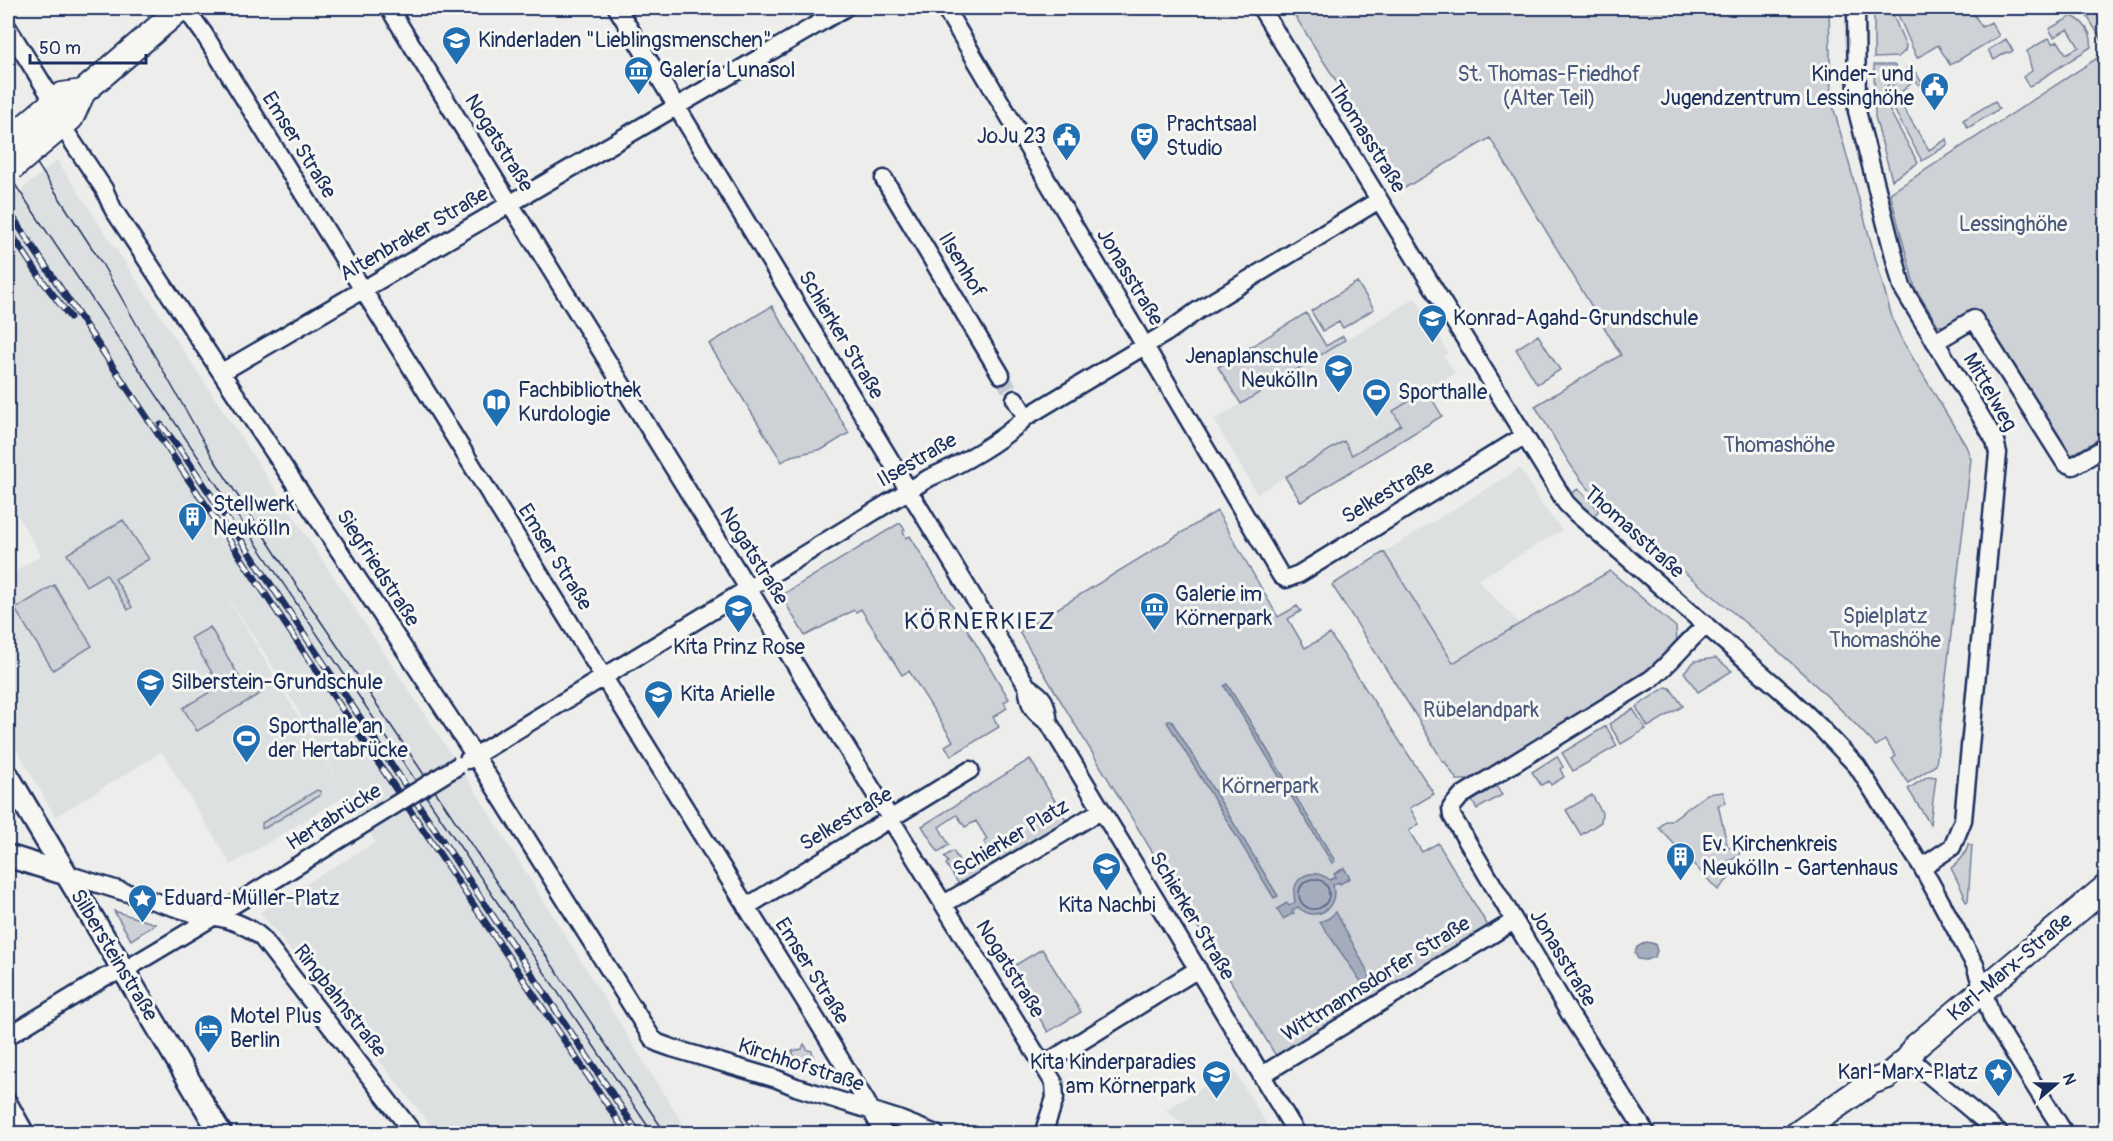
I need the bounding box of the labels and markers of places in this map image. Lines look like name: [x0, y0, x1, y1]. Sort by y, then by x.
school or university icon: Kinderladen "Lieblingsmenschen": [441, 24, 473, 66]
place label: Kinderladen "Lieblingsmenschen": [478, 27, 772, 54]
museum icon: Galería Lunasol: [622, 54, 654, 96]
place label: Galería Lunasol: [659, 57, 795, 84]
place label: Kinder- und Jugendzentrum Lessinghöhe: [1660, 61, 1915, 112]
public building icon: Kinder- und Jugendzentrum Lessinghöhe: [1919, 70, 1951, 112]
place label: Prachtsaal Studio: [1166, 111, 1257, 162]
public building icon: JoJu 23: [1051, 120, 1083, 162]
theatre icon: Prachtsaal Studio: [1129, 120, 1161, 162]
place label: JoJu 23: [977, 123, 1046, 150]
school or university icon: Konrad-Agahd-Grundschule: [1416, 302, 1448, 344]
place label: Konrad-Agahd-Grundschule: [1453, 305, 1699, 332]
place label: Jenaplanschule Neukölln: [1185, 343, 1319, 394]
school or university icon: Jenaplanschule Neukölln: [1323, 352, 1355, 394]
sports icon: Sporthalle: [1361, 376, 1393, 418]
place label: Fachbibliothek Kurdologie: [518, 377, 642, 428]
place label: Sporthalle: [1398, 379, 1488, 406]
library icon: Fachbibliothek Kurdologie: [481, 386, 513, 428]
place label: Stellwerk Neukölln: [213, 491, 295, 542]
building icon: Stellwerk Neukölln: [176, 500, 208, 542]
place label: Galerie im Körnerpark: [1175, 581, 1273, 632]
museum icon: Galerie im Körnerpark: [1138, 590, 1170, 632]
school or university icon: Kita Prinz Rose: [723, 592, 755, 634]
place label: Kita Prinz Rose: [673, 634, 806, 661]
school or university icon: Silberstein-Grundschule: [134, 666, 166, 708]
place label: Silberstein-Grundschule: [171, 669, 383, 696]
school or university icon: Kita Arielle: [643, 678, 675, 720]
place label: Kita Arielle: [680, 681, 775, 708]
place label: Sporthalle an der Hertabrücke: [268, 713, 409, 764]
sports icon: Sporthalle an der Hertabrücke: [231, 722, 263, 764]
place label: Ev. Kirchenkreis Neukölln - Gartenhaus: [1702, 831, 1899, 882]
building icon: Ev. Kirchenkreis Neukölln - Gartenhaus: [1665, 840, 1697, 882]
school or university icon: Kita Nachbi: [1091, 850, 1123, 892]
place icon: Eduard-Müller-Platz: [127, 882, 159, 924]
place label: Eduard-Müller-Platz: [164, 885, 339, 912]
place label: Kita Nachbi: [1058, 892, 1156, 919]
place label: Motel Plus Berlin: [230, 1003, 322, 1054]
hotel icon: Motel Plus Berlin: [193, 1012, 225, 1054]
place label: Kita Kinderparadies am Körnerpark: [1030, 1049, 1197, 1100]
place icon: Karl-Marx-Platz: [1983, 1056, 2015, 1098]
school or university icon: Kita Kinderparadies am Körnerpark: [1201, 1058, 1233, 1100]
place label: Karl-Marx-Platz: [1838, 1059, 1978, 1086]

